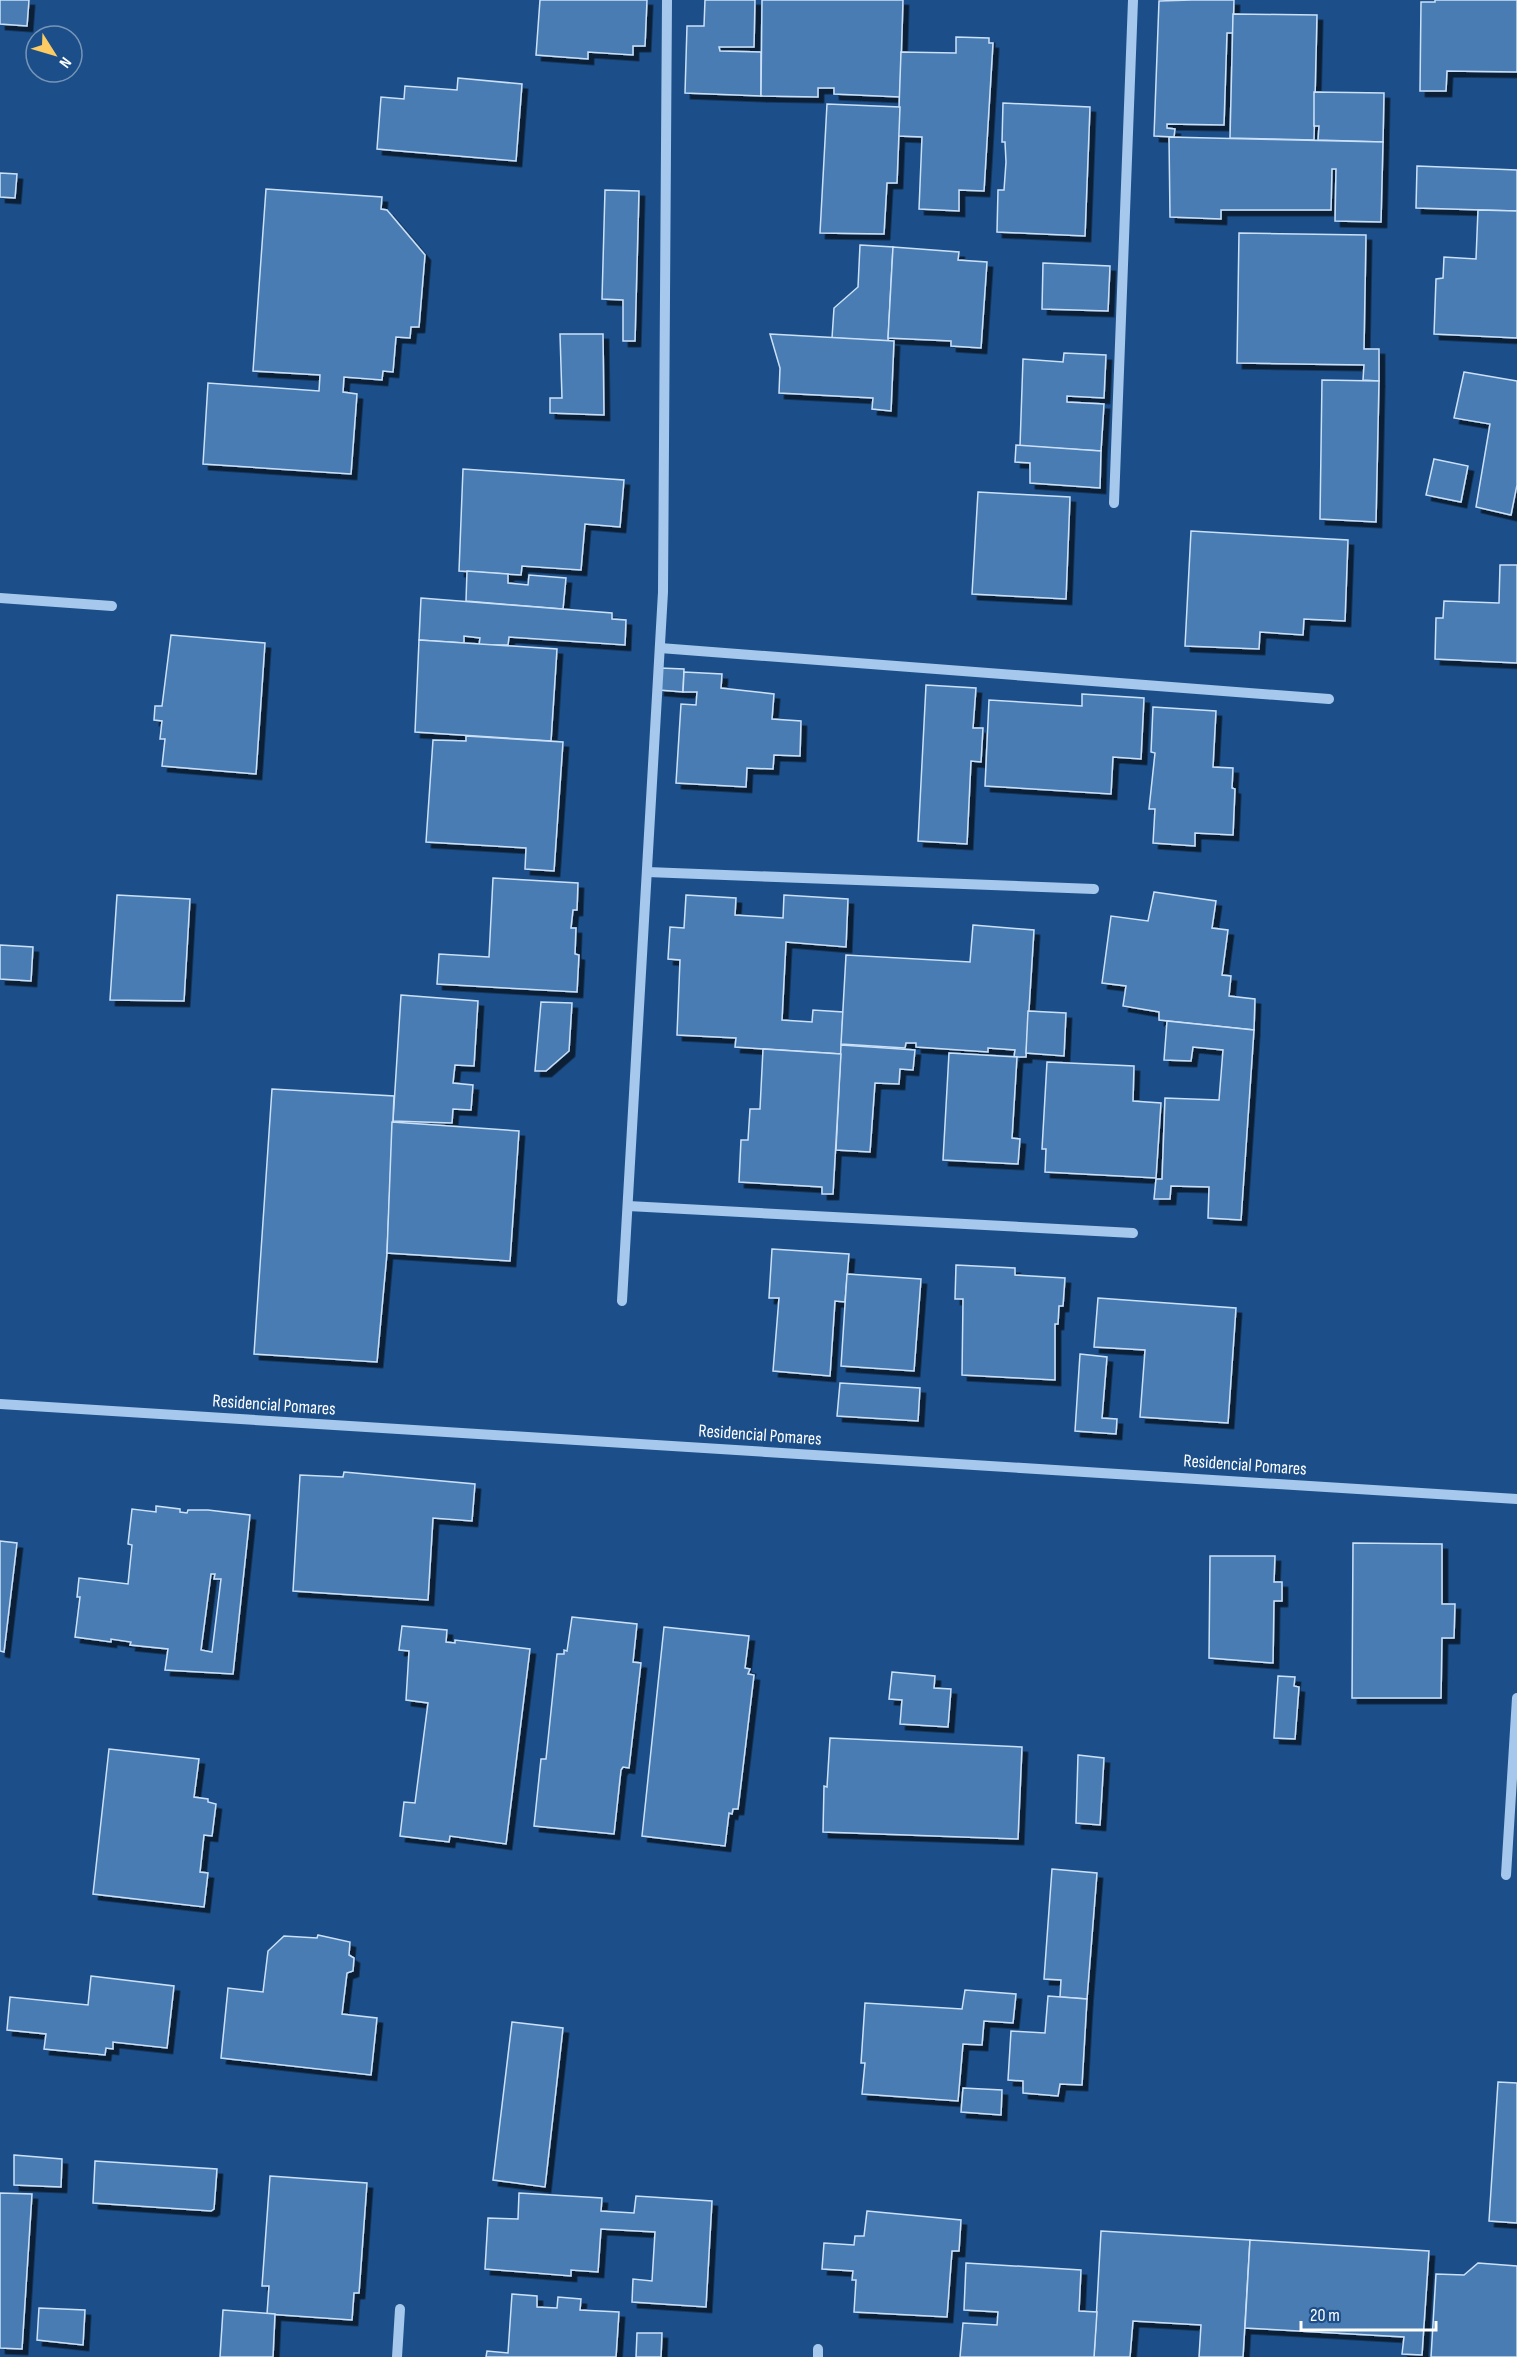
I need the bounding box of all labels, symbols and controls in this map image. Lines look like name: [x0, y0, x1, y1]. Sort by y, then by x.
north arrow: [24, 24, 84, 84]
text: N: [55, 53, 75, 71]
street label: Residencial Pomares: [212, 1390, 336, 1420]
street label: Residencial Pomares: [698, 1420, 822, 1450]
street label: Residencial Pomares: [1183, 1450, 1307, 1480]
scale bar: [1301, 2294, 1436, 2332]
text: 20 m: [1310, 2305, 1340, 2326]

